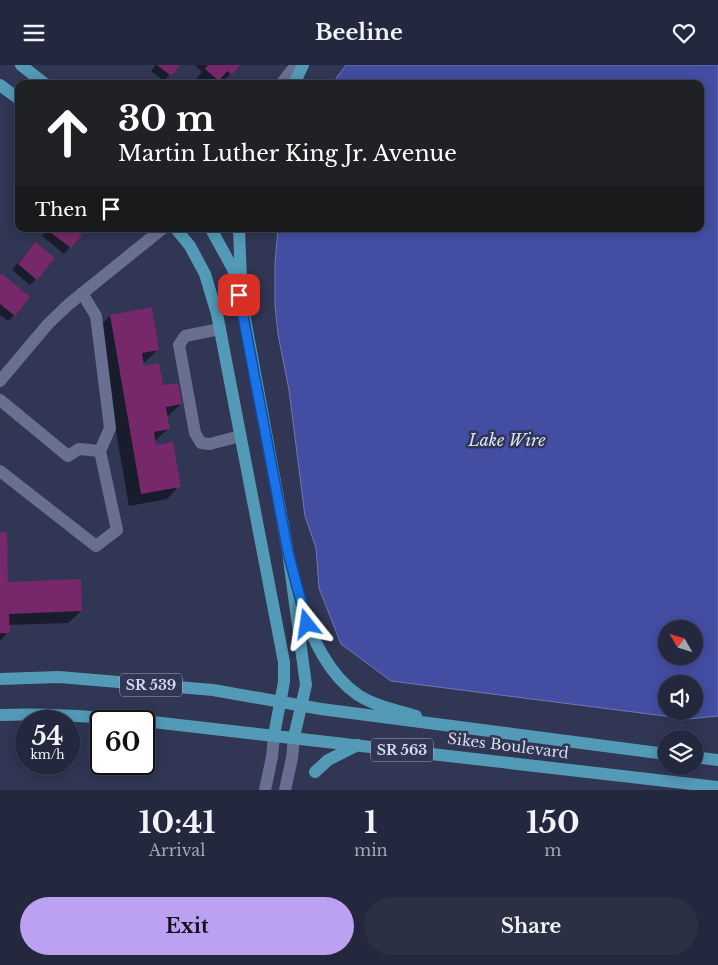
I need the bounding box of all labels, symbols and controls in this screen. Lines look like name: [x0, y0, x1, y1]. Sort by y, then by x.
icon: menu: [20, 19, 48, 47]
text: Beeline: [315, 19, 403, 46]
icon: heart: [670, 19, 698, 47]
text: 30 m: [118, 97, 215, 140]
icon: ahead: [35, 100, 100, 165]
text: Martin Luther King Jr. Avenue: [118, 140, 457, 167]
icon: arrive: [97, 195, 125, 223]
text: Then: [35, 198, 87, 221]
pin: [218, 274, 260, 316]
icon: arrive: [225, 281, 253, 309]
water label: Lake Wire: [467, 430, 546, 450]
position arrow: [280, 597, 332, 649]
north arrow: [658, 620, 702, 665]
map controls: [658, 620, 703, 775]
road number: SR 539: [120, 673, 182, 697]
button: sound: [658, 675, 703, 720]
speed limit sign: 60: [90, 710, 155, 775]
text: 54: [32, 721, 63, 752]
street label: Sikes Boulevard: [446, 729, 570, 762]
button: layers: [658, 730, 703, 775]
road number: SR 563: [371, 739, 433, 761]
text: km/h: [30, 747, 65, 762]
text: 10:41: [138, 804, 216, 841]
text: 1: [364, 804, 377, 841]
text: 150: [526, 804, 580, 841]
text: Arrival: [149, 840, 205, 860]
text: min: [354, 840, 388, 860]
text: m: [544, 840, 561, 860]
button: Exit: [20, 897, 354, 955]
button: Share: [364, 897, 698, 955]

